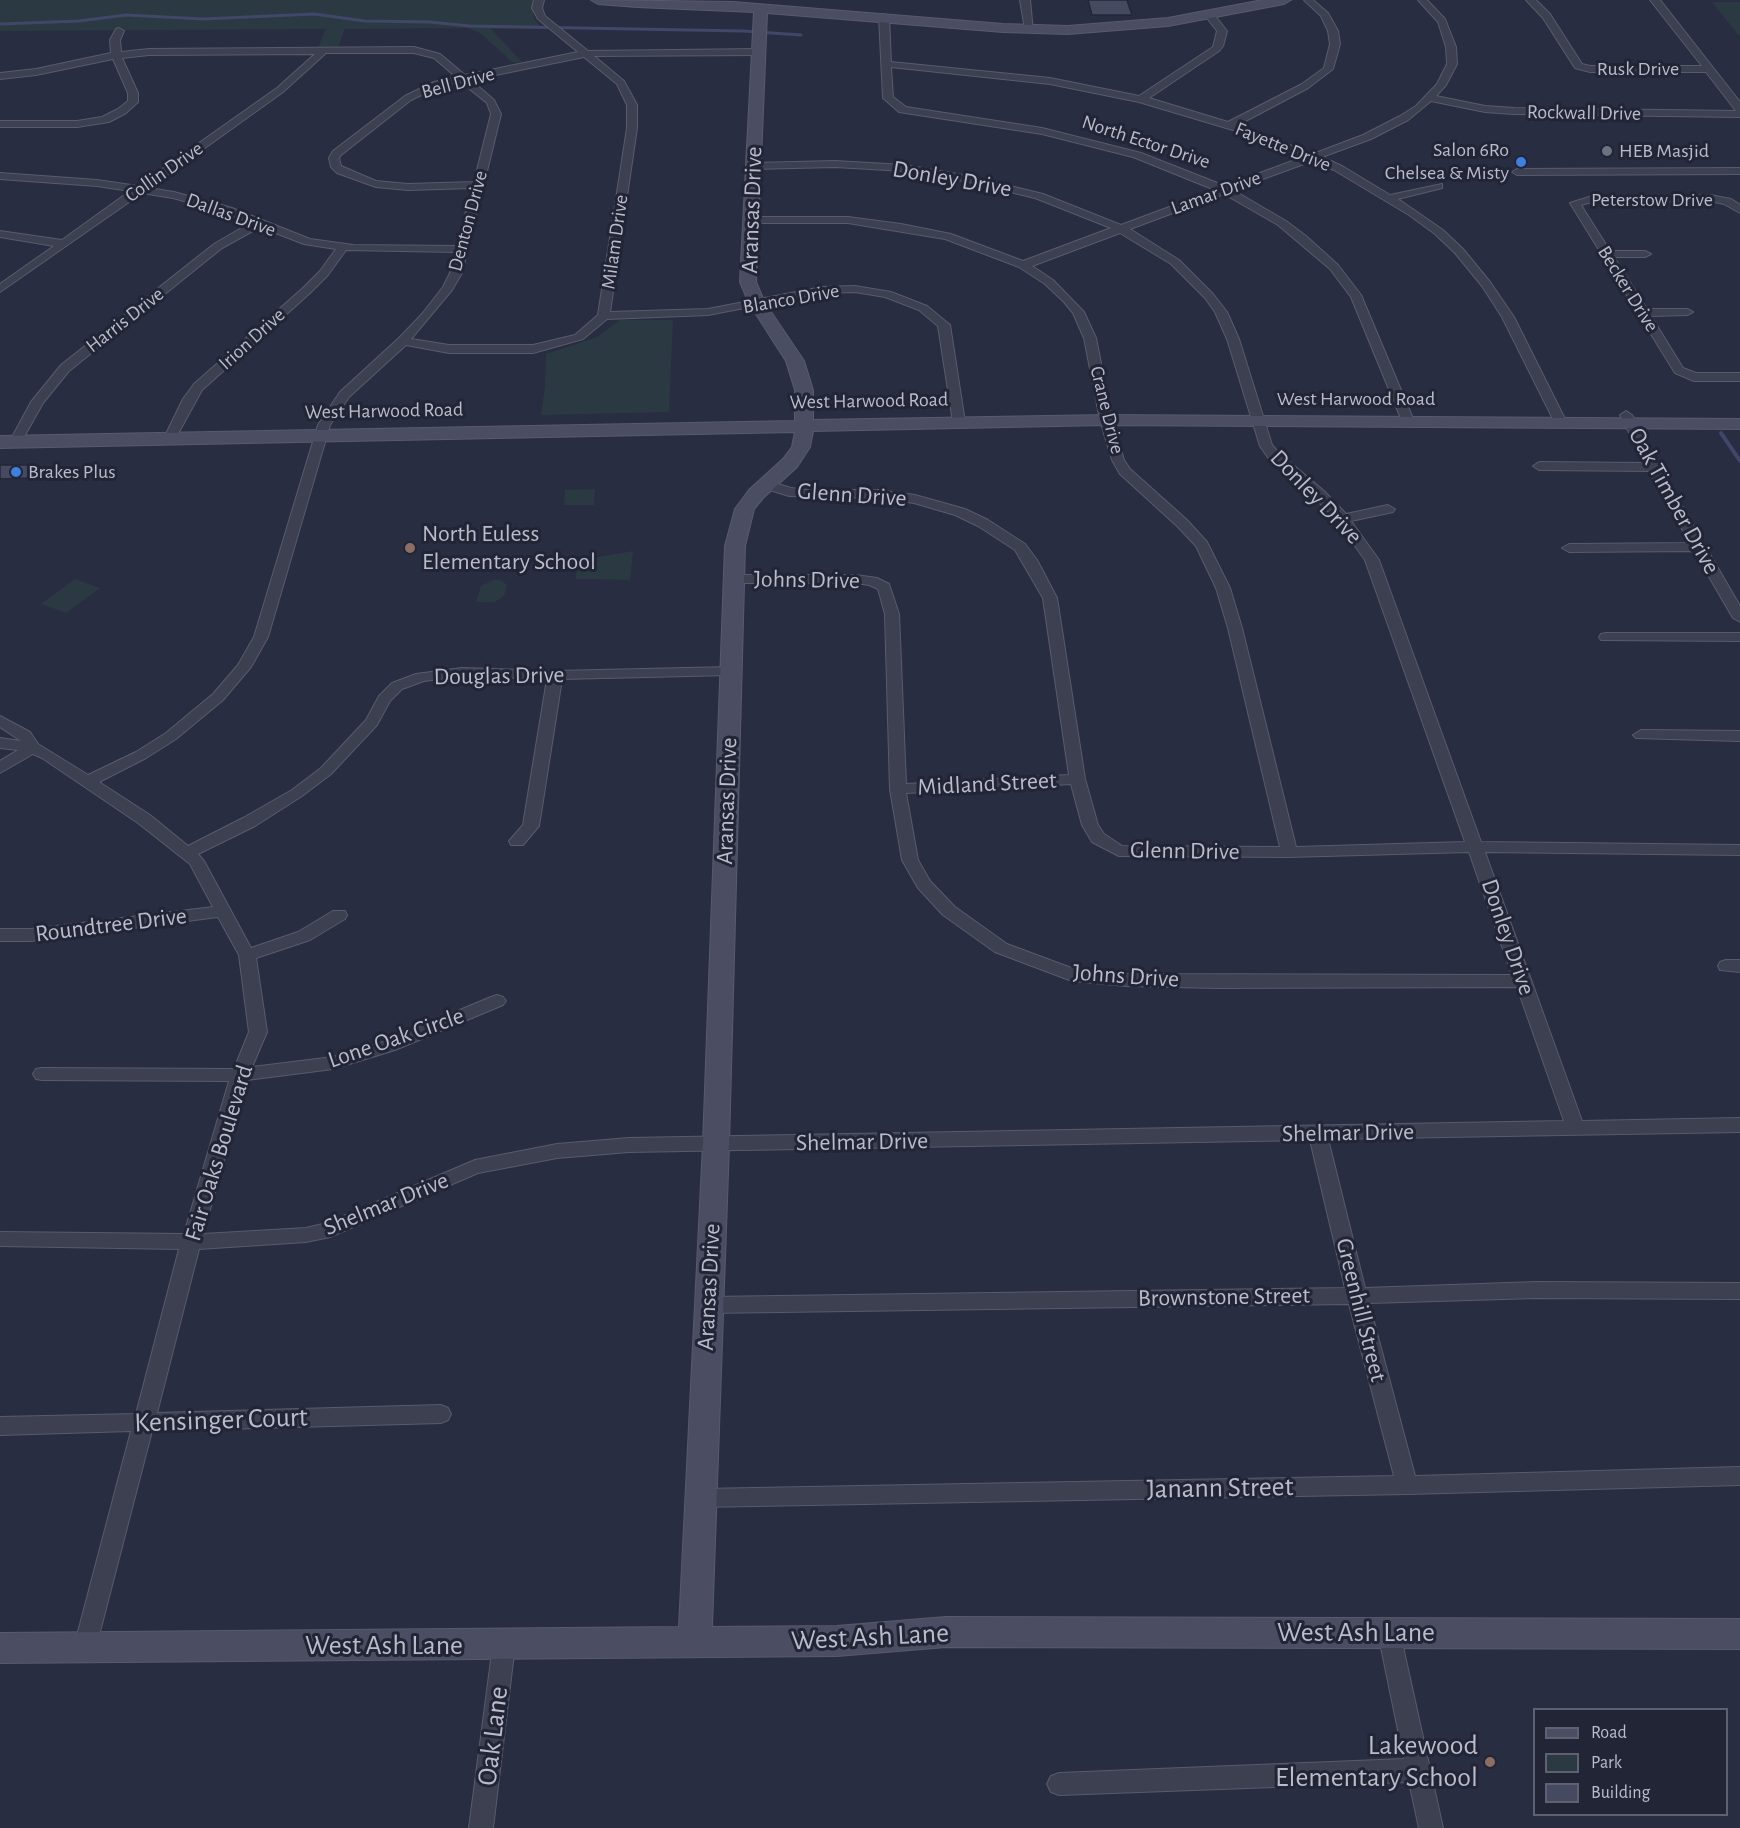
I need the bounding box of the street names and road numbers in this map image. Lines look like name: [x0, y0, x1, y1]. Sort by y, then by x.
street label: Rusk Drive: [1597, 57, 1679, 81]
street label: Bell Drive: [419, 62, 497, 104]
street label: Rockwall Drive: [1527, 100, 1641, 126]
street label: North Ector Drive: [1079, 110, 1213, 174]
street label: Fayette Drive: [1232, 117, 1334, 177]
street label: Collin Drive: [120, 136, 208, 208]
street label: Aransas Drive: [735, 146, 769, 274]
street label: Donley Drive: [890, 154, 1014, 204]
street label: Lamar Drive: [1168, 166, 1264, 220]
street label: Denton Drive: [443, 168, 493, 274]
street label: Dallas Drive: [183, 188, 279, 242]
street label: Peterstow Drive: [1591, 188, 1713, 212]
street label: Milam Drive: [596, 193, 634, 291]
street label: Becker Drive: [1592, 242, 1664, 336]
street label: Blanco Drive: [741, 279, 841, 319]
street label: Harris Drive: [81, 282, 169, 358]
street label: Irion Drive: [214, 303, 290, 375]
street label: Crane Drive: [1085, 364, 1129, 456]
street label: West Harwood Road: [1277, 387, 1435, 411]
street label: West Harwood Road: [790, 388, 948, 414]
street label: West Harwood Road: [305, 398, 463, 424]
street label: Oak Timber Drive: [1622, 423, 1726, 579]
street label: Donley Drive: [1264, 444, 1368, 550]
street label: Glenn Drive: [796, 477, 908, 513]
street label: Johns Drive: [754, 565, 860, 595]
street label: Douglas Drive: [433, 660, 565, 692]
street label: Aransas Drive: [710, 737, 744, 865]
street label: Midland Street: [917, 766, 1057, 802]
street label: Glenn Drive: [1130, 836, 1240, 866]
street label: Donley Drive: [1475, 875, 1541, 999]
street label: Roundtree Drive: [34, 901, 188, 949]
street label: Johns Drive: [1072, 958, 1180, 994]
street label: Lone Oak Circle: [324, 1001, 468, 1075]
street label: Fair Oaks Boulevard: [178, 1061, 260, 1245]
street label: Shelmar Drive: [1282, 1117, 1414, 1149]
street label: Shelmar Drive: [796, 1126, 928, 1158]
street label: Shelmar Drive: [319, 1166, 453, 1242]
street label: Aransas Drive: [691, 1223, 727, 1351]
street label: Greenhill Street: [1329, 1235, 1393, 1385]
street label: Brownstone Street: [1138, 1281, 1310, 1313]
street label: Kensinger Court: [134, 1400, 308, 1440]
street label: Janann Street: [1146, 1470, 1294, 1506]
street label: West Ash Lane: [790, 1616, 950, 1658]
street label: West Ash Lane: [1277, 1616, 1435, 1650]
street label: West Ash Lane: [305, 1629, 463, 1663]
street label: Oak Lane: [470, 1684, 516, 1788]

